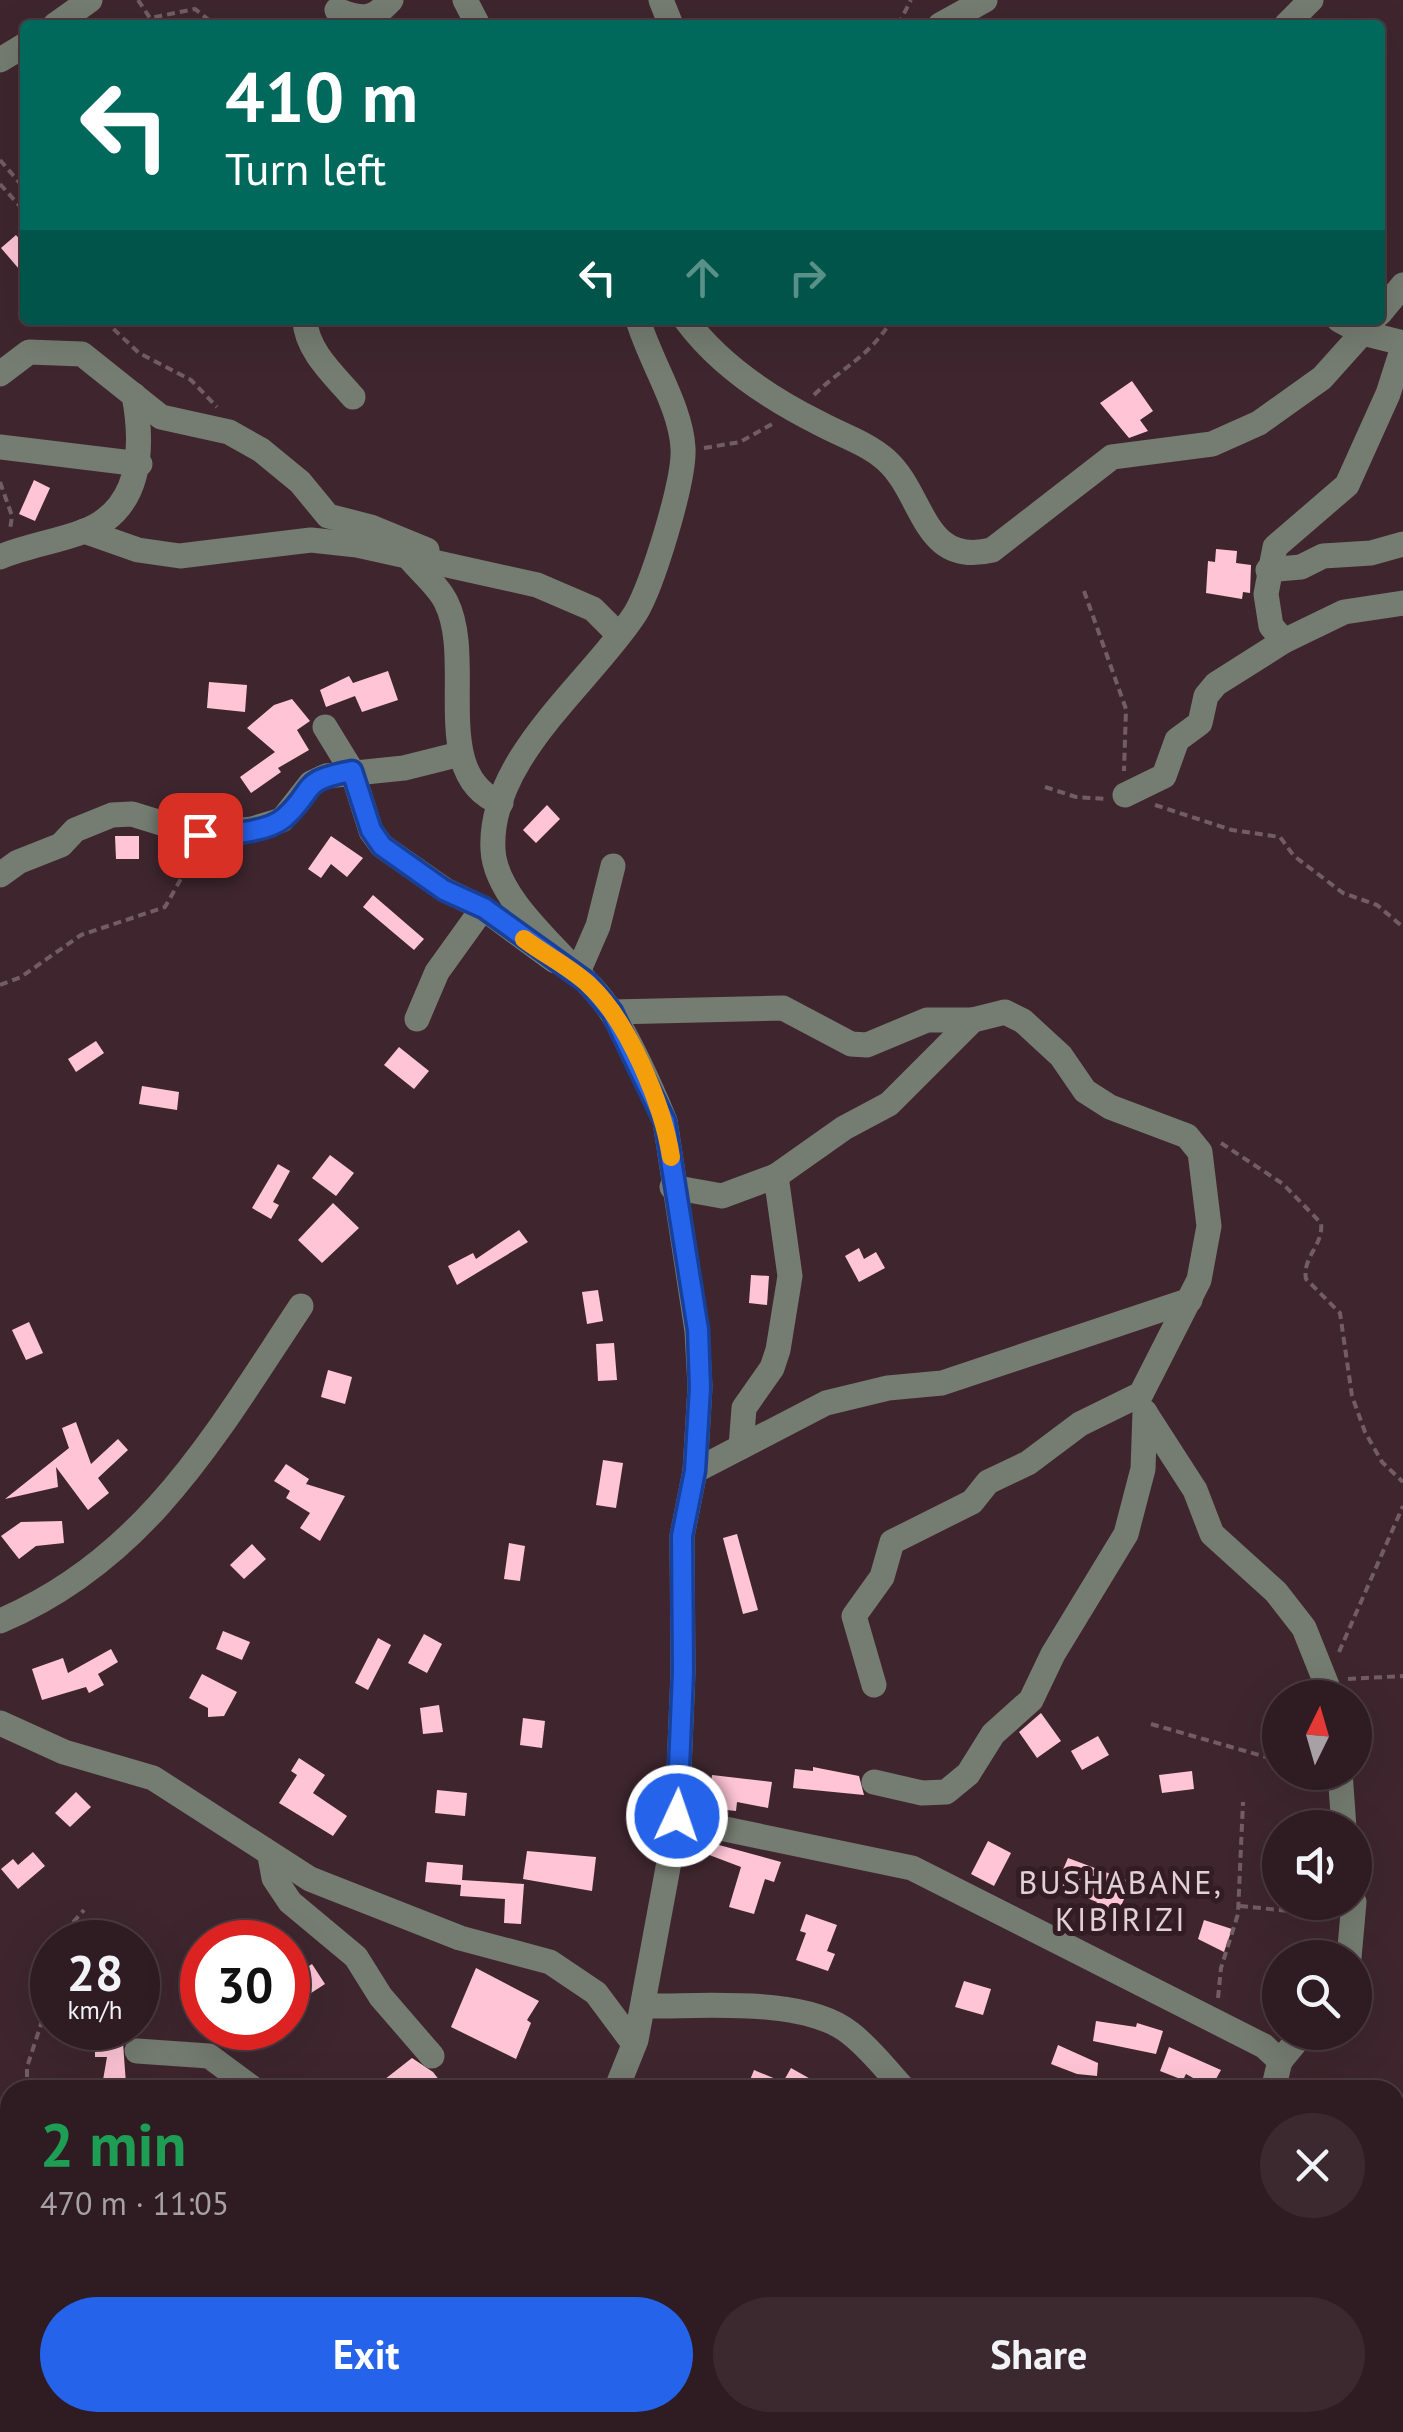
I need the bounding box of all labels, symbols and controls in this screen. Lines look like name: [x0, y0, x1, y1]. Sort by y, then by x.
text: 410 m: [225, 51, 418, 141]
icon: left: [60, 60, 190, 190]
text: Turn left: [225, 139, 386, 197]
icon: left: [570, 250, 625, 305]
icon: ahead: [675, 250, 730, 305]
icon: right: [780, 250, 835, 305]
pin: [158, 793, 243, 878]
icon: arrive: [173, 808, 228, 863]
north arrow: [1262, 1680, 1372, 1790]
map controls: [1262, 1680, 1372, 2050]
position arrow: [625, 1764, 729, 1868]
button: sound: [1262, 1810, 1372, 1920]
district label: BUSHABANE, KIBIRIZI: [1018, 1861, 1224, 1940]
speed limit sign: 30: [180, 1920, 310, 2050]
text: 28: [67, 1940, 123, 2005]
button: search: [1262, 1940, 1372, 2050]
text: km/h: [68, 1994, 122, 2026]
text: 2 min: [40, 2105, 186, 2183]
button: close: [1260, 2113, 1365, 2218]
text: 470 m · 11:05: [40, 2182, 229, 2224]
button: Exit: [40, 2297, 693, 2412]
button: Share: [713, 2297, 1365, 2412]

